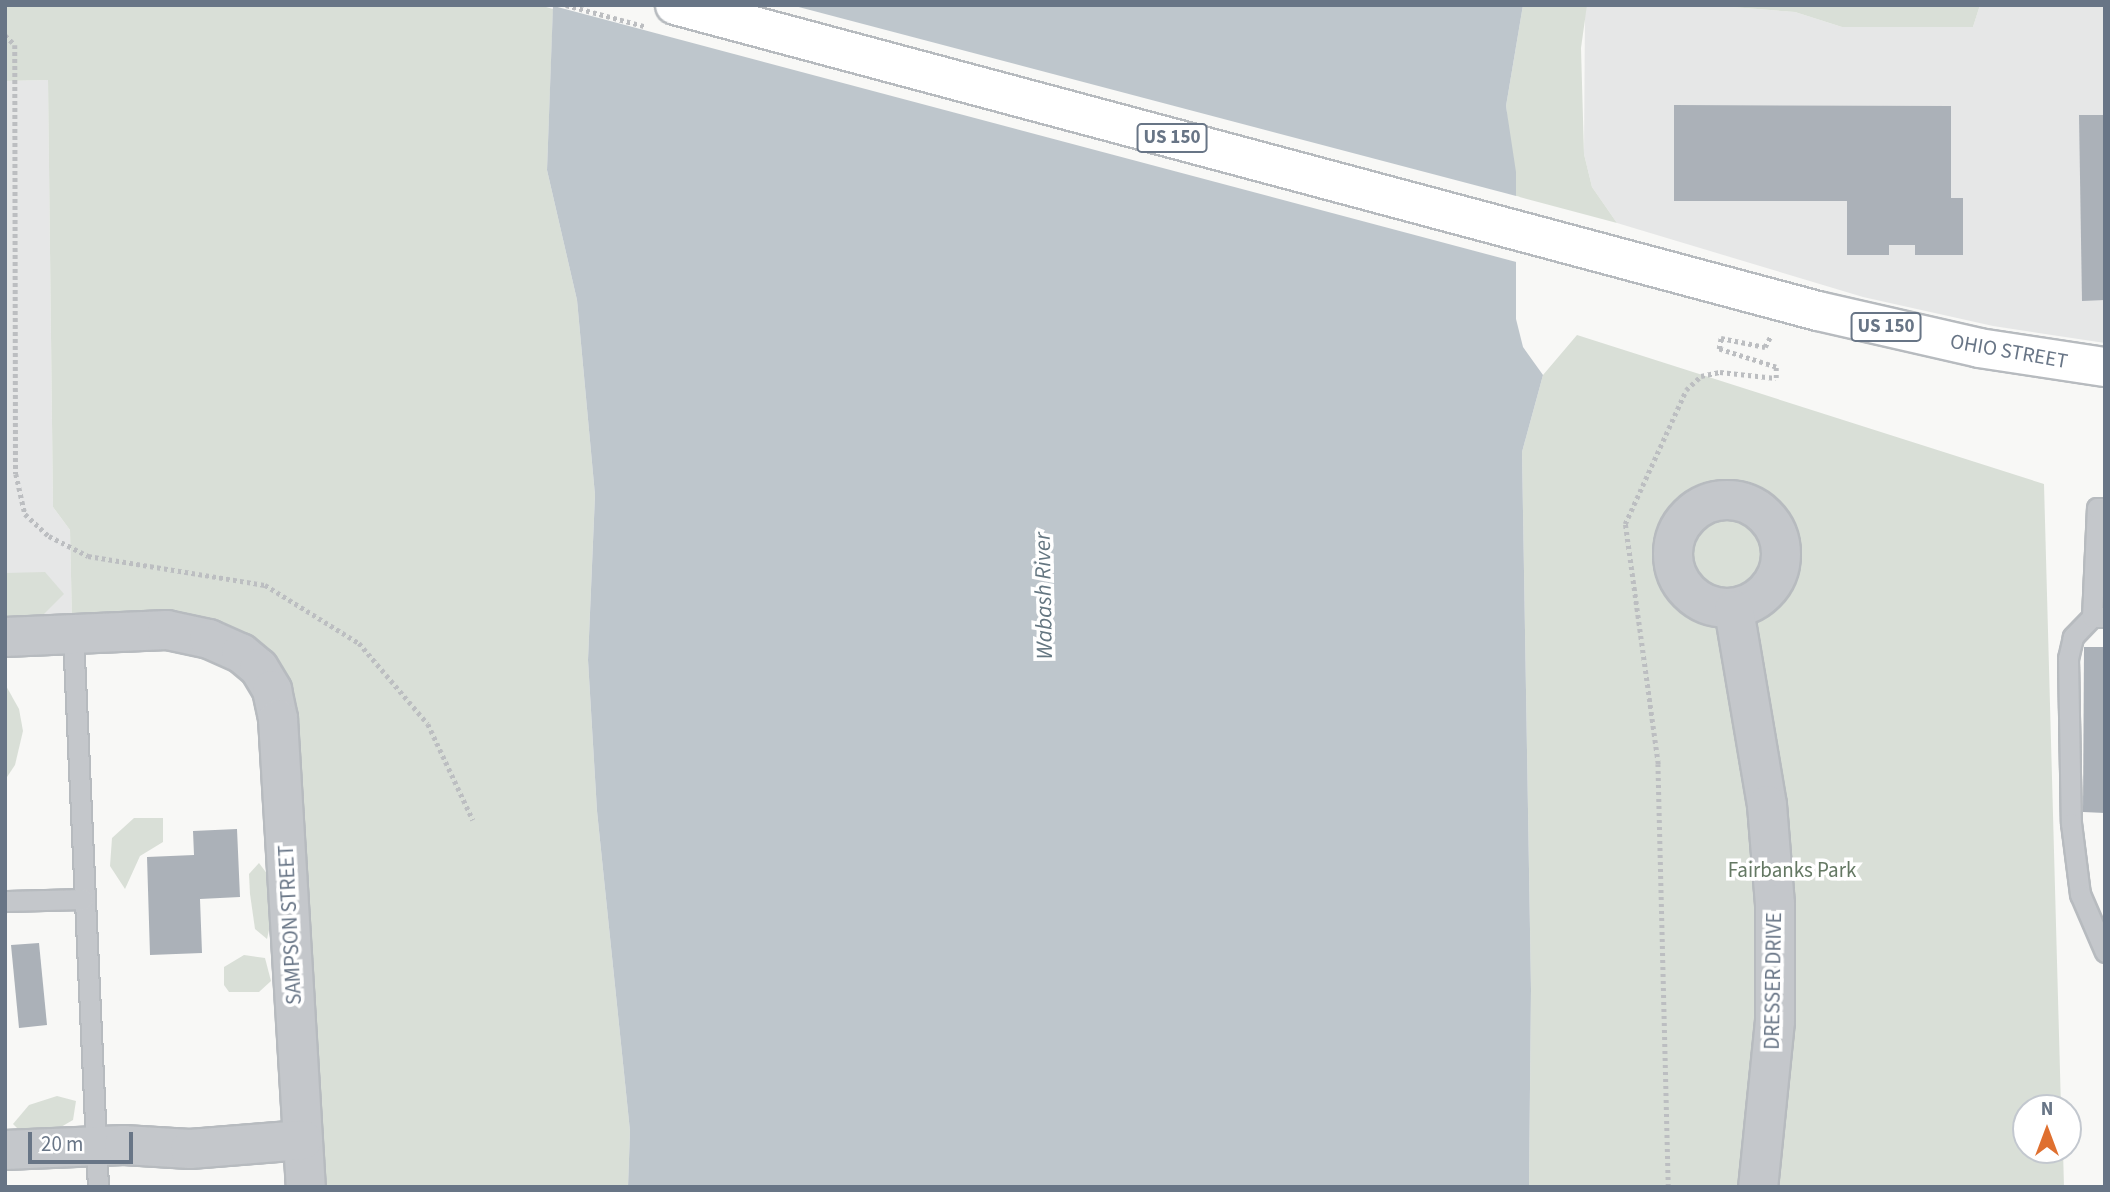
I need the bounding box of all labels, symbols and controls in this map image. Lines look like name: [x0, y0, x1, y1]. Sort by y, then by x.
road number: US 150: [1135, 122, 1209, 154]
road number: US 150: [1849, 312, 1923, 342]
street label: OHIO STREET: [1948, 328, 2070, 374]
water label: Wabash River: [1029, 532, 1059, 660]
street label: SAMPSON STREET: [273, 845, 307, 1005]
park label: Fairbanks Park: [1728, 857, 1856, 883]
street label: DRESSER DRIVE: [1759, 912, 1787, 1050]
north arrow: [2012, 1094, 2082, 1164]
text: N: [2041, 1096, 2053, 1123]
scale bar: [32, 1118, 136, 1162]
text: 20 m: [41, 1129, 83, 1159]

